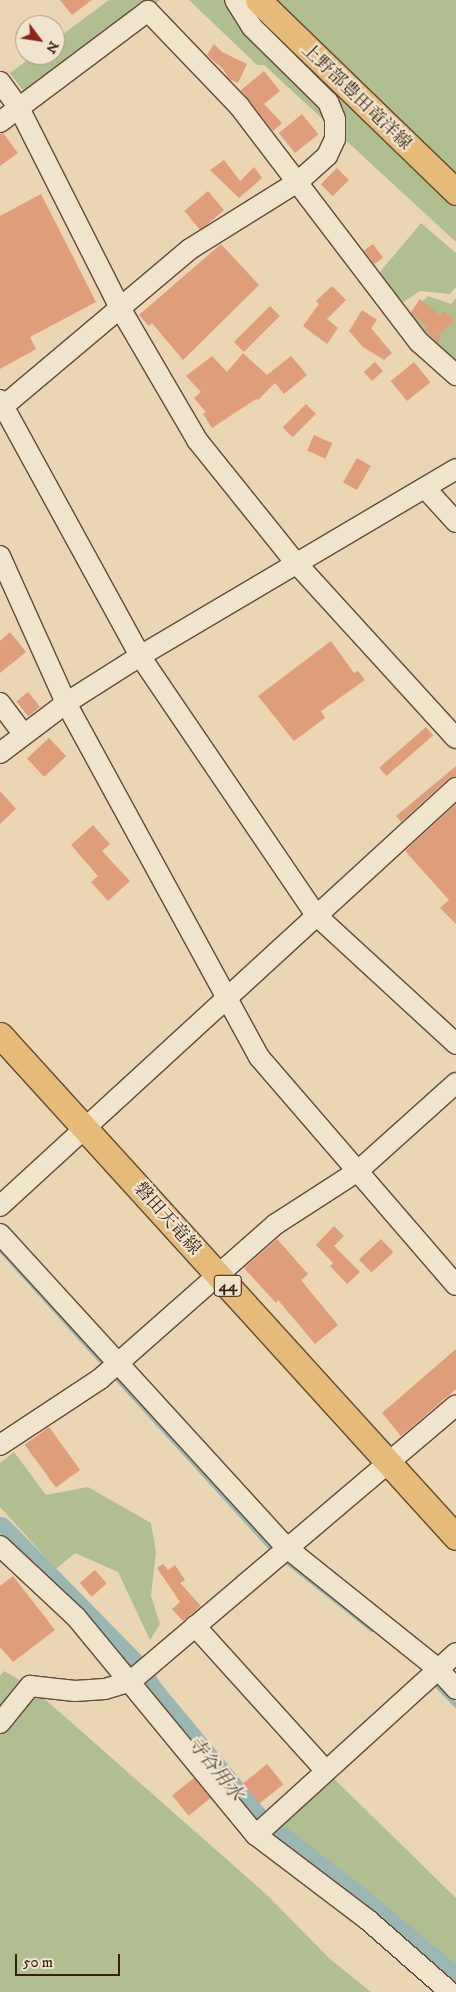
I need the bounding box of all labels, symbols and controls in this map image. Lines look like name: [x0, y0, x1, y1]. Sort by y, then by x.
north arrow: [15, 15, 65, 65]
text: N: [41, 38, 63, 57]
street label: 上野部豊田竜洋線: [297, 39, 415, 155]
street label: 磐田天竜線: [129, 1178, 205, 1260]
road number: 44: [213, 1272, 243, 1300]
water label: 寺谷用水: [182, 1732, 248, 1806]
scale bar: [18, 1944, 122, 1976]
text: 50 m: [23, 1953, 53, 1972]

